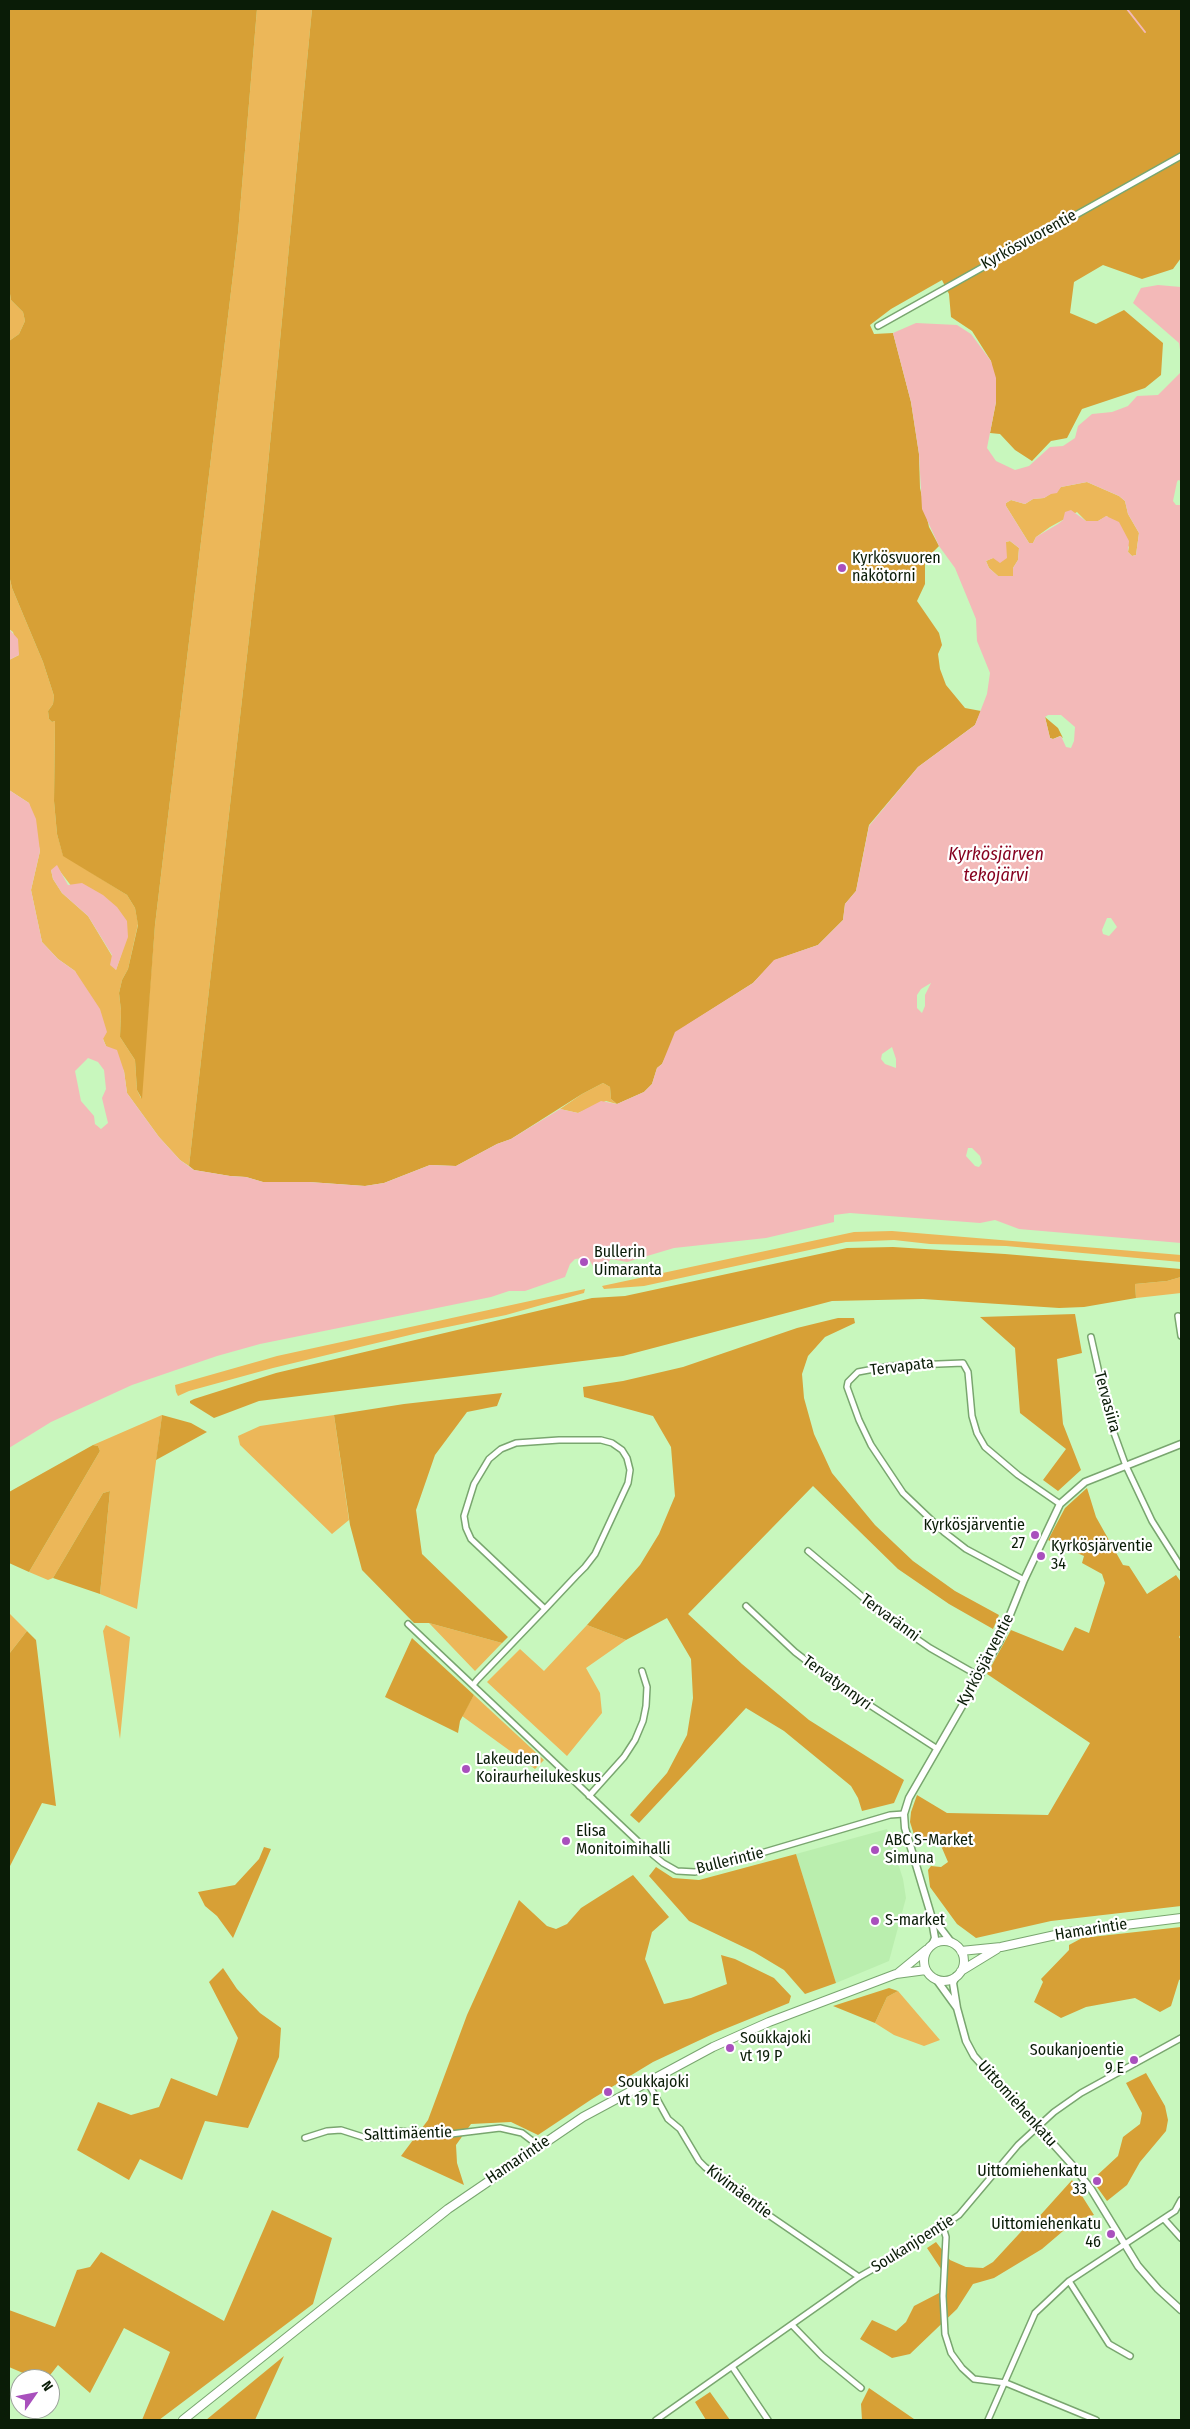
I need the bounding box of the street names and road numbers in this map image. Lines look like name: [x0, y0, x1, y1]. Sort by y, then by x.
street label: Kyrkösvuorentie: [978, 206, 1080, 274]
street label: Tervapata: [869, 1354, 935, 1380]
street label: Tervasiira: [1090, 1369, 1124, 1435]
street label: Tervaränni: [857, 1590, 923, 1646]
street label: Kyrkösjärventie: [954, 1611, 1018, 1709]
street label: Tervatynnyri: [799, 1652, 875, 1714]
street label: Bullerintie: [694, 1843, 766, 1879]
street label: Hamarintie: [1053, 1915, 1129, 1945]
street label: Uittomiehenkatu: [973, 2057, 1061, 2151]
street label: Salttimäentie: [364, 2123, 452, 2145]
street label: Hamarintie: [482, 2132, 554, 2188]
street label: Kivimäentie: [702, 2161, 776, 2223]
street label: Soukanjoentie: [868, 2211, 958, 2277]

